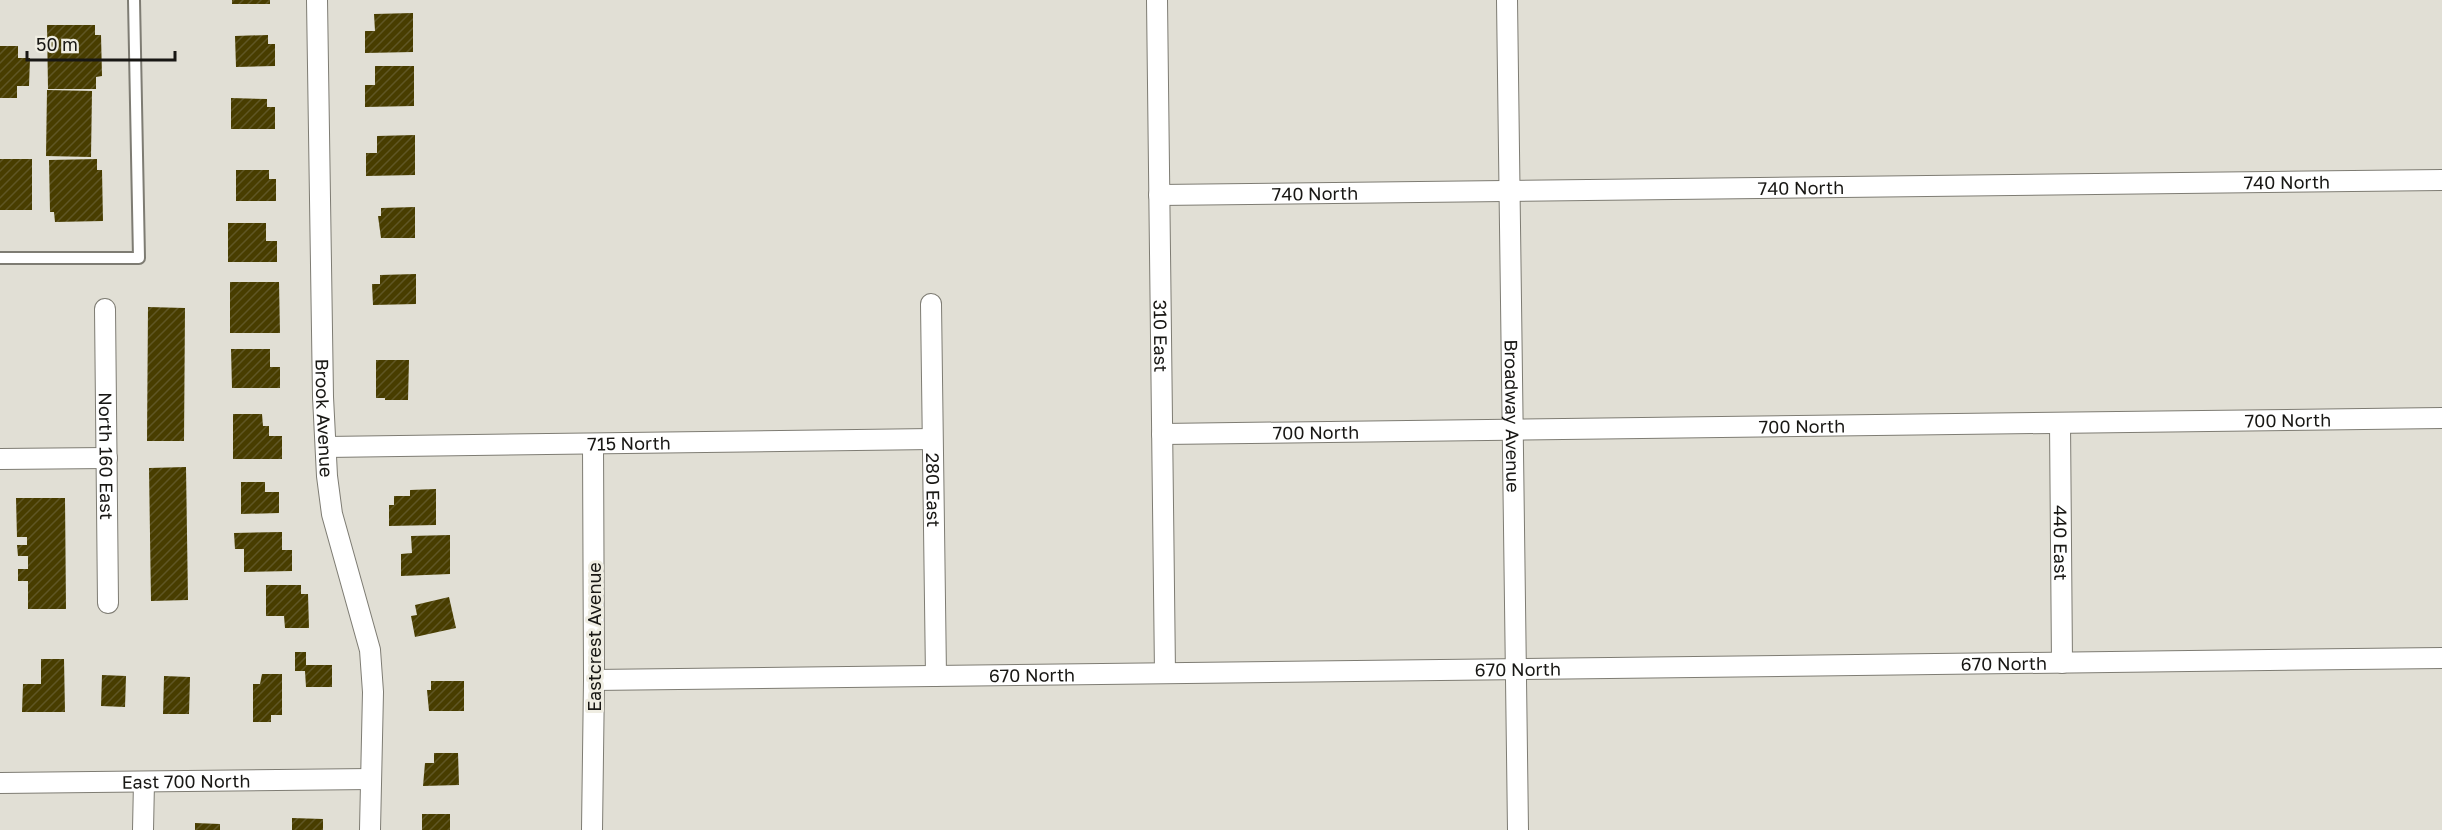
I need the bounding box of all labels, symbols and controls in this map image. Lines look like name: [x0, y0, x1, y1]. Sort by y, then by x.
scale bar: [27, 24, 176, 62]
text: 50 m: [36, 33, 78, 55]
street label: 740 North: [2244, 170, 2330, 193]
street label: 740 North: [1758, 176, 1844, 199]
street label: 740 North: [1272, 182, 1358, 205]
street label: 310 East: [1150, 300, 1172, 372]
street label: Broadway Avenue: [1500, 339, 1525, 493]
street label: Brook Avenue: [311, 358, 338, 478]
street label: North 160 East: [95, 392, 118, 520]
street label: 700 North: [2244, 408, 2331, 431]
street label: 700 North: [1759, 414, 1845, 438]
street label: 700 North: [1273, 421, 1359, 444]
street label: 715 North: [587, 431, 671, 455]
street label: 280 East: [922, 452, 945, 528]
street label: 440 East: [2050, 505, 2072, 581]
street label: Eastcrest Avenue: [583, 562, 605, 712]
street label: 670 North: [1961, 652, 2047, 675]
street label: 670 North: [1475, 657, 1561, 681]
street label: 670 North: [989, 663, 1075, 686]
street label: East 700 North: [121, 769, 251, 793]

